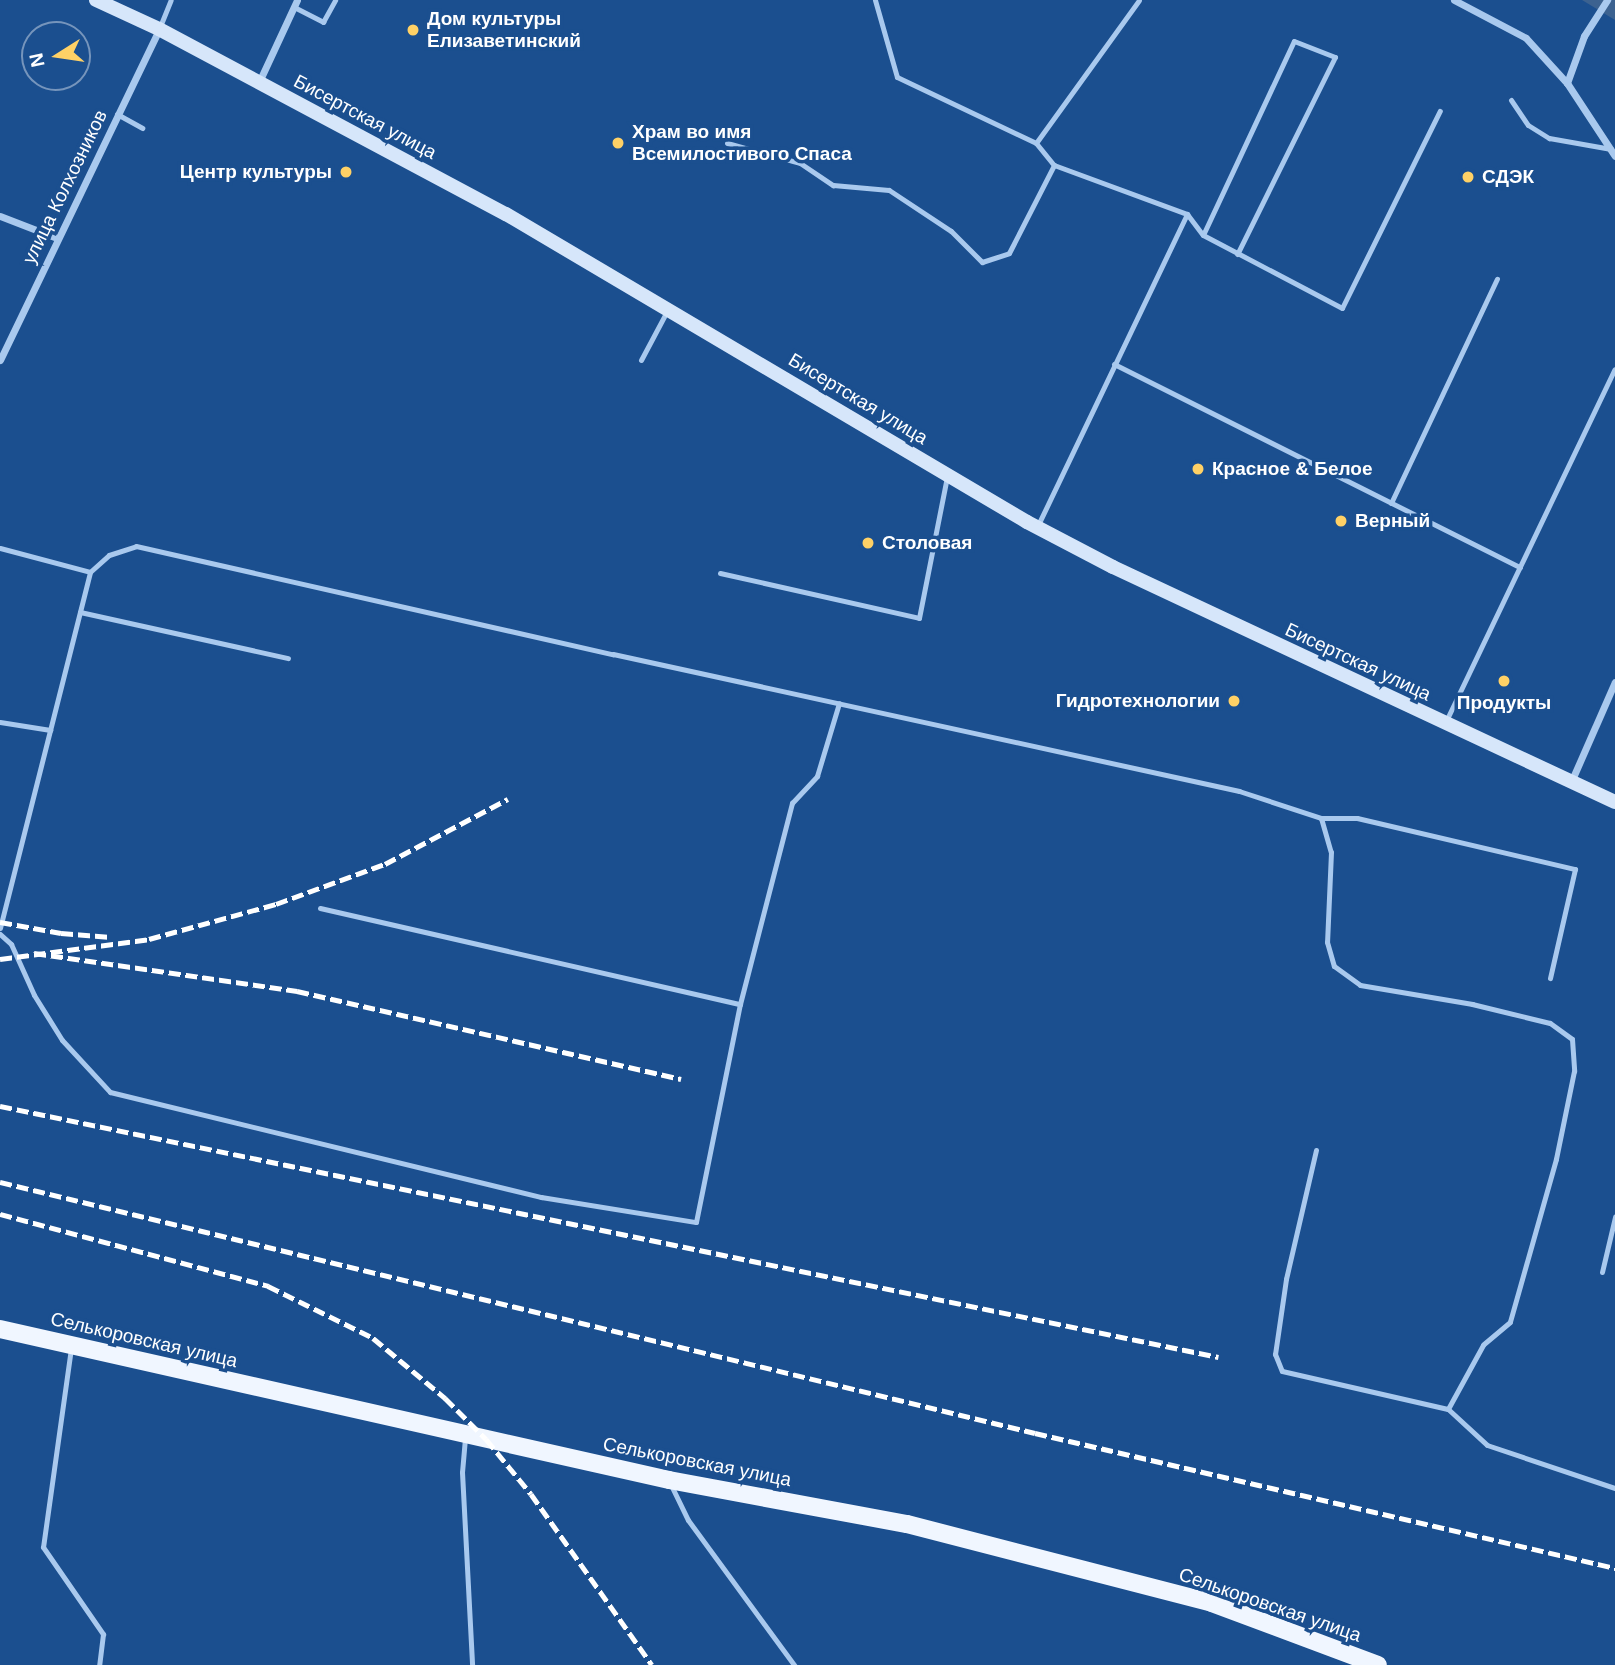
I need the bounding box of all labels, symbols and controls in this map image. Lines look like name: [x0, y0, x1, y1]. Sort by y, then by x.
place label: Дом культуры Елизаветинский: [427, 8, 581, 52]
north arrow: [21, 21, 91, 91]
marker: Дом культуры Елизаветинский: [405, 22, 421, 38]
text: N: [25, 51, 49, 69]
street label: Бисертская улица: [290, 70, 440, 164]
street label: улица Колхозников: [18, 106, 112, 268]
place label: Храм во имя Всемилостивого Спаса: [632, 121, 852, 165]
marker: Храм во имя Всемилостивого Спаса: [610, 135, 626, 151]
place label: Центр культуры: [180, 161, 332, 183]
marker: Центр культуры: [338, 164, 354, 180]
place label: СДЭК: [1482, 166, 1534, 188]
marker: СДЭК: [1460, 169, 1476, 185]
street label: Бисертская улица: [784, 348, 932, 450]
place label: Красное & Белое: [1212, 458, 1372, 480]
marker: Красное & Белое: [1190, 461, 1206, 477]
place label: Верный: [1355, 510, 1430, 532]
marker: Верный: [1333, 513, 1349, 529]
place label: Столовая: [882, 532, 972, 554]
marker: Столовая: [860, 535, 876, 551]
street label: Бисертская улица: [1281, 618, 1435, 706]
marker: Продукты: [1496, 673, 1512, 689]
place label: Гидротехнологии: [1056, 690, 1220, 712]
place label: Продукты: [1457, 692, 1551, 714]
marker: Гидротехнологии: [1226, 693, 1242, 709]
street label: Селькоровская улица: [48, 1307, 240, 1373]
street label: Селькоровская улица: [601, 1433, 793, 1491]
street label: Селькоровская улица: [1176, 1563, 1364, 1647]

